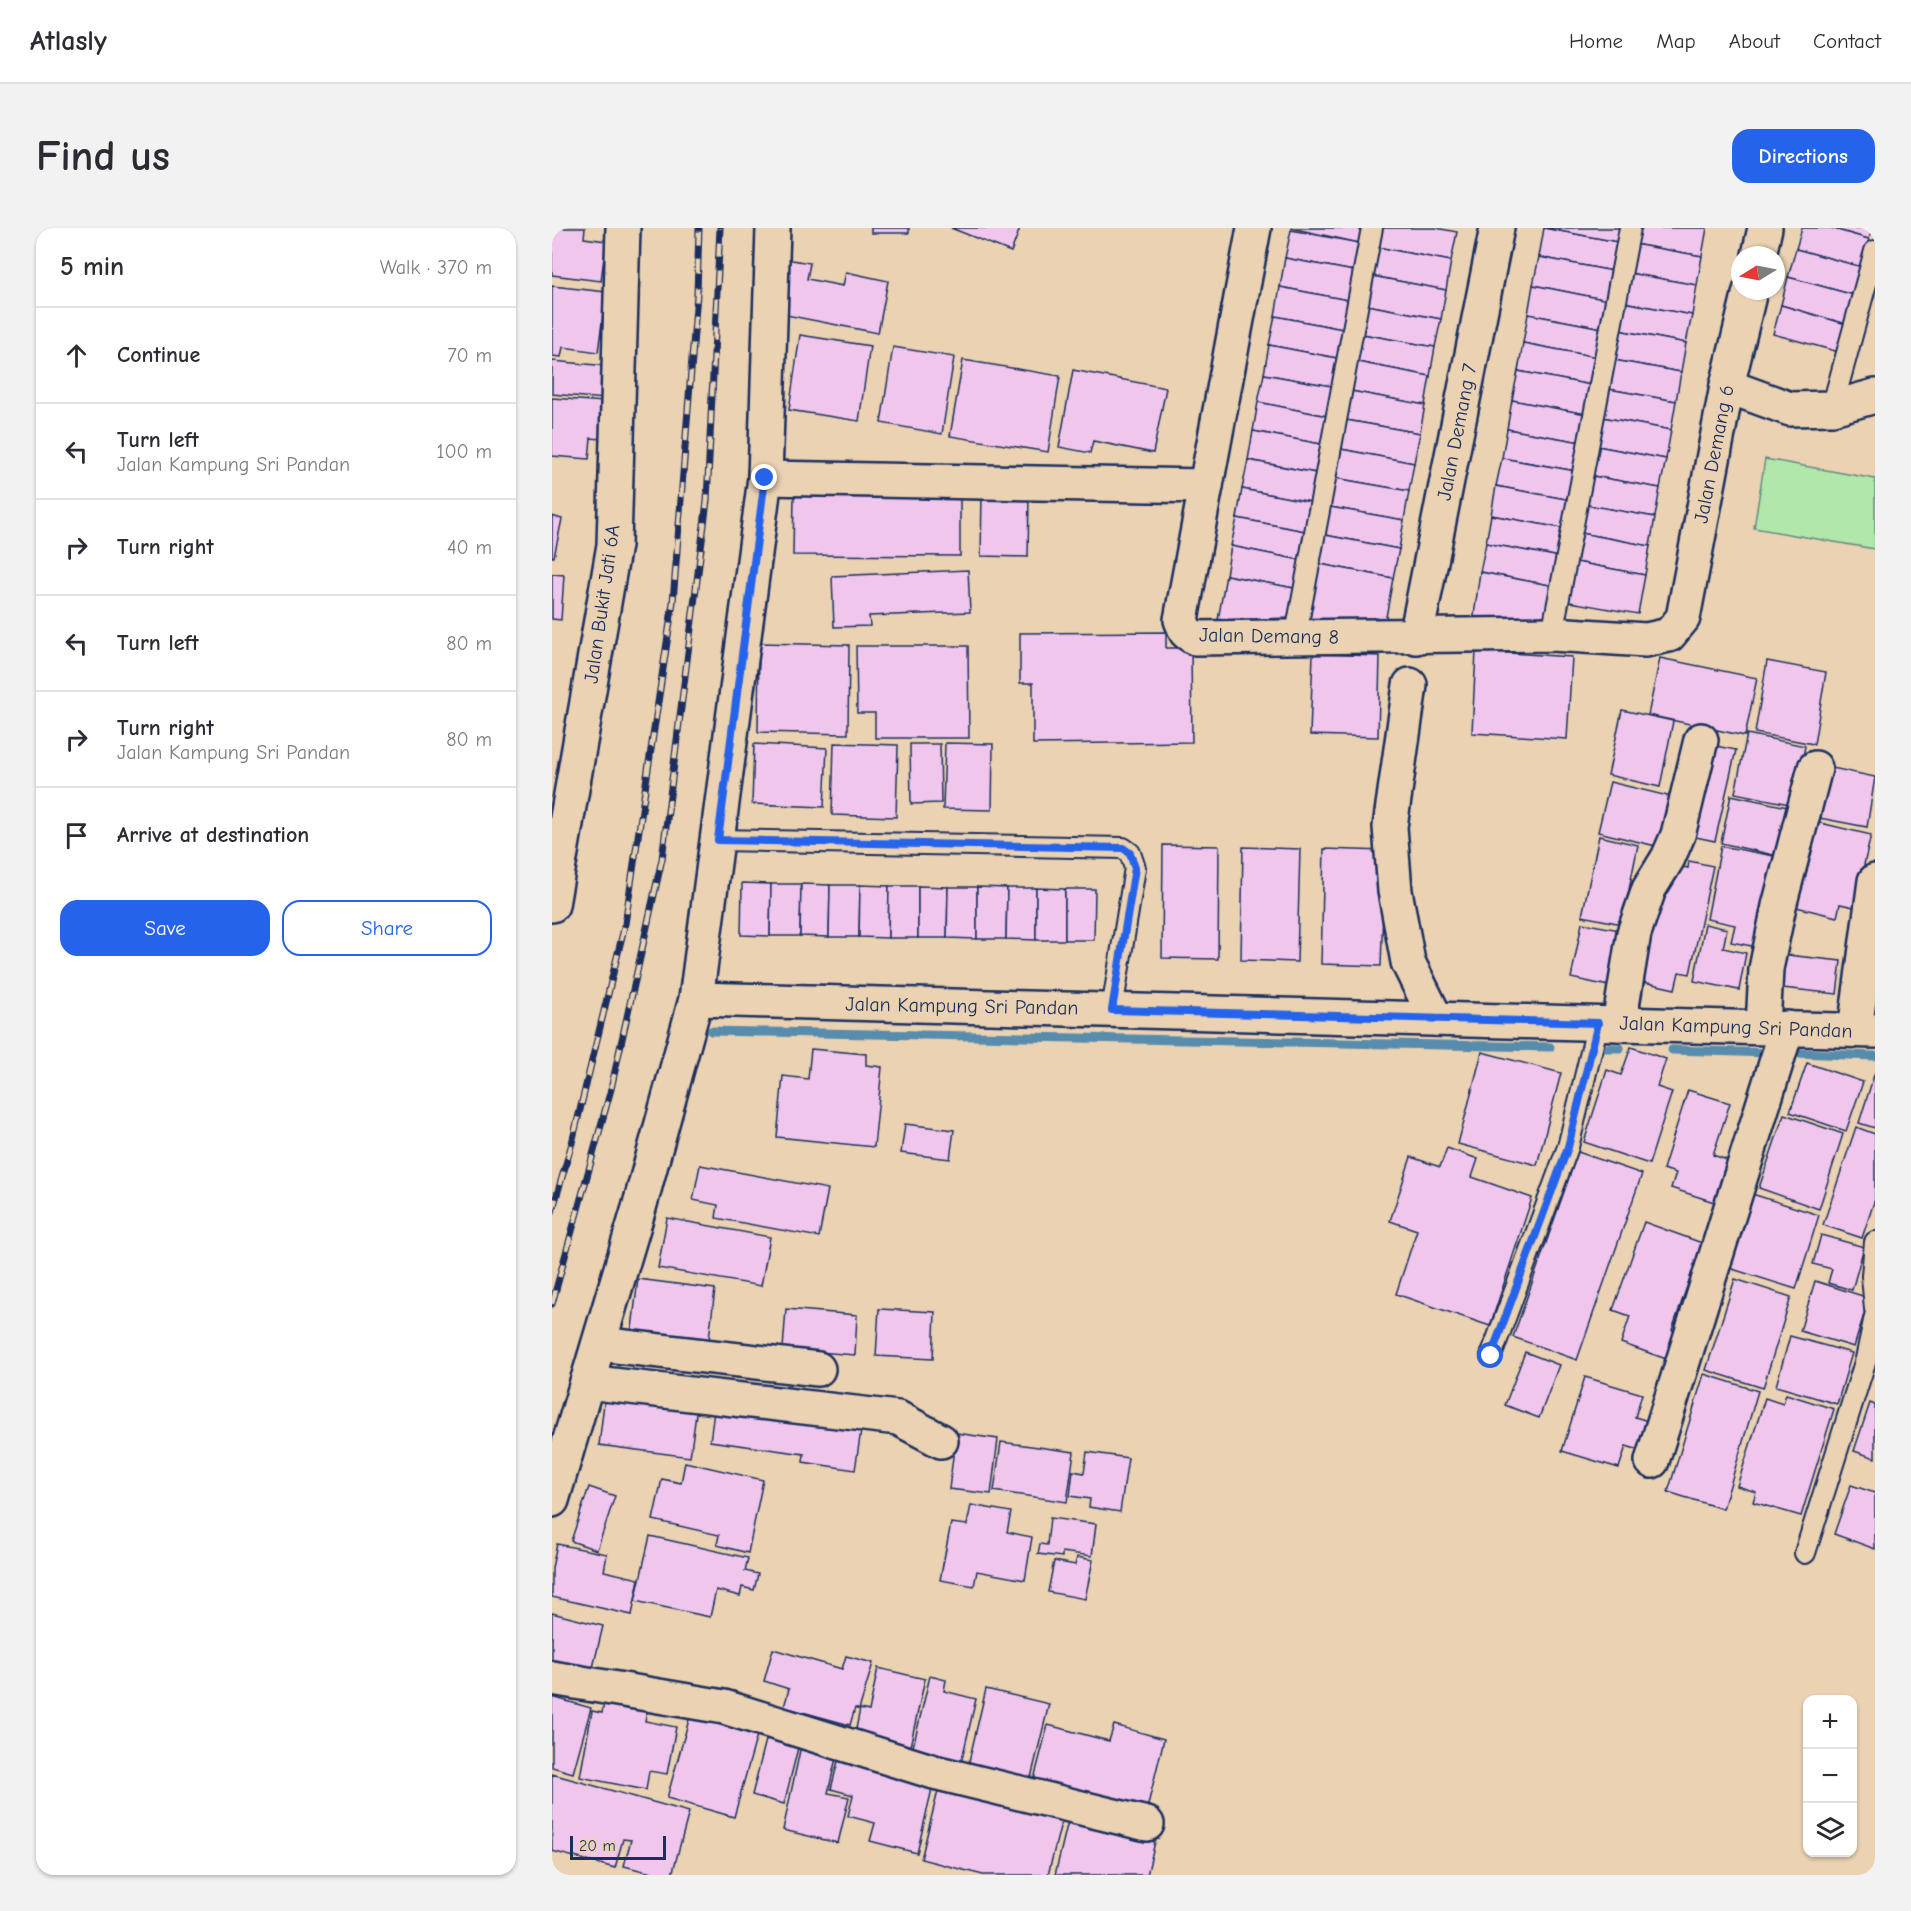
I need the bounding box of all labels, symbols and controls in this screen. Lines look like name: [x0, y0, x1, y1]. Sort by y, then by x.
text: Atlasly: [30, 25, 107, 57]
text: Home: [1569, 29, 1623, 53]
text: Map: [1656, 29, 1696, 53]
text: About: [1729, 29, 1780, 53]
text: Contact: [1813, 29, 1881, 53]
button: Directions: [1732, 129, 1875, 183]
text: Find us: [36, 132, 170, 181]
north arrow: [1731, 246, 1785, 300]
text: 5 min: [60, 252, 124, 282]
text: Walk · 370 m: [380, 256, 492, 279]
icon: ahead: [60, 339, 93, 372]
text: Continue: [117, 342, 200, 368]
text: 70 m: [447, 344, 492, 367]
street label: Jalan Demang 7: [1432, 361, 1482, 503]
street label: Jalan Demang 6: [1689, 383, 1739, 525]
text: Turn left: [117, 427, 199, 453]
icon: left: [60, 435, 93, 468]
text: 100 m: [437, 440, 492, 463]
text: Jalan Kampung Sri Pandan: [117, 453, 350, 476]
route end: [751, 464, 777, 490]
street label: Jalan Bukit Jati 6A: [579, 523, 625, 685]
icon: right: [60, 531, 93, 564]
text: Turn right: [117, 534, 214, 560]
text: 40 m: [447, 536, 492, 559]
street label: Jalan Demang 8: [1199, 623, 1339, 649]
icon: left: [60, 627, 93, 660]
text: Turn left: [117, 630, 199, 656]
text: 80 m: [446, 632, 492, 655]
text: Turn right: [117, 715, 214, 741]
icon: right: [60, 723, 93, 756]
text: 80 m: [446, 728, 492, 751]
text: Jalan Kampung Sri Pandan: [117, 741, 350, 764]
icon: arrive: [60, 819, 93, 852]
text: Arrive at destination: [117, 822, 309, 848]
button: Save: [60, 900, 270, 956]
button: Share: [282, 900, 492, 956]
street label: Jalan Kampung Sri Pandan: [845, 992, 1079, 1020]
street label: Jalan Kampung Sri Pandan: [1619, 1011, 1853, 1043]
route start: [1477, 1342, 1503, 1368]
map controls: [1803, 1695, 1857, 1857]
button: +: [1803, 1695, 1857, 1749]
button: −: [1803, 1749, 1857, 1803]
button: layers: [1803, 1803, 1857, 1857]
scale bar: [570, 1833, 666, 1860]
text: 20 m: [579, 1837, 616, 1855]

